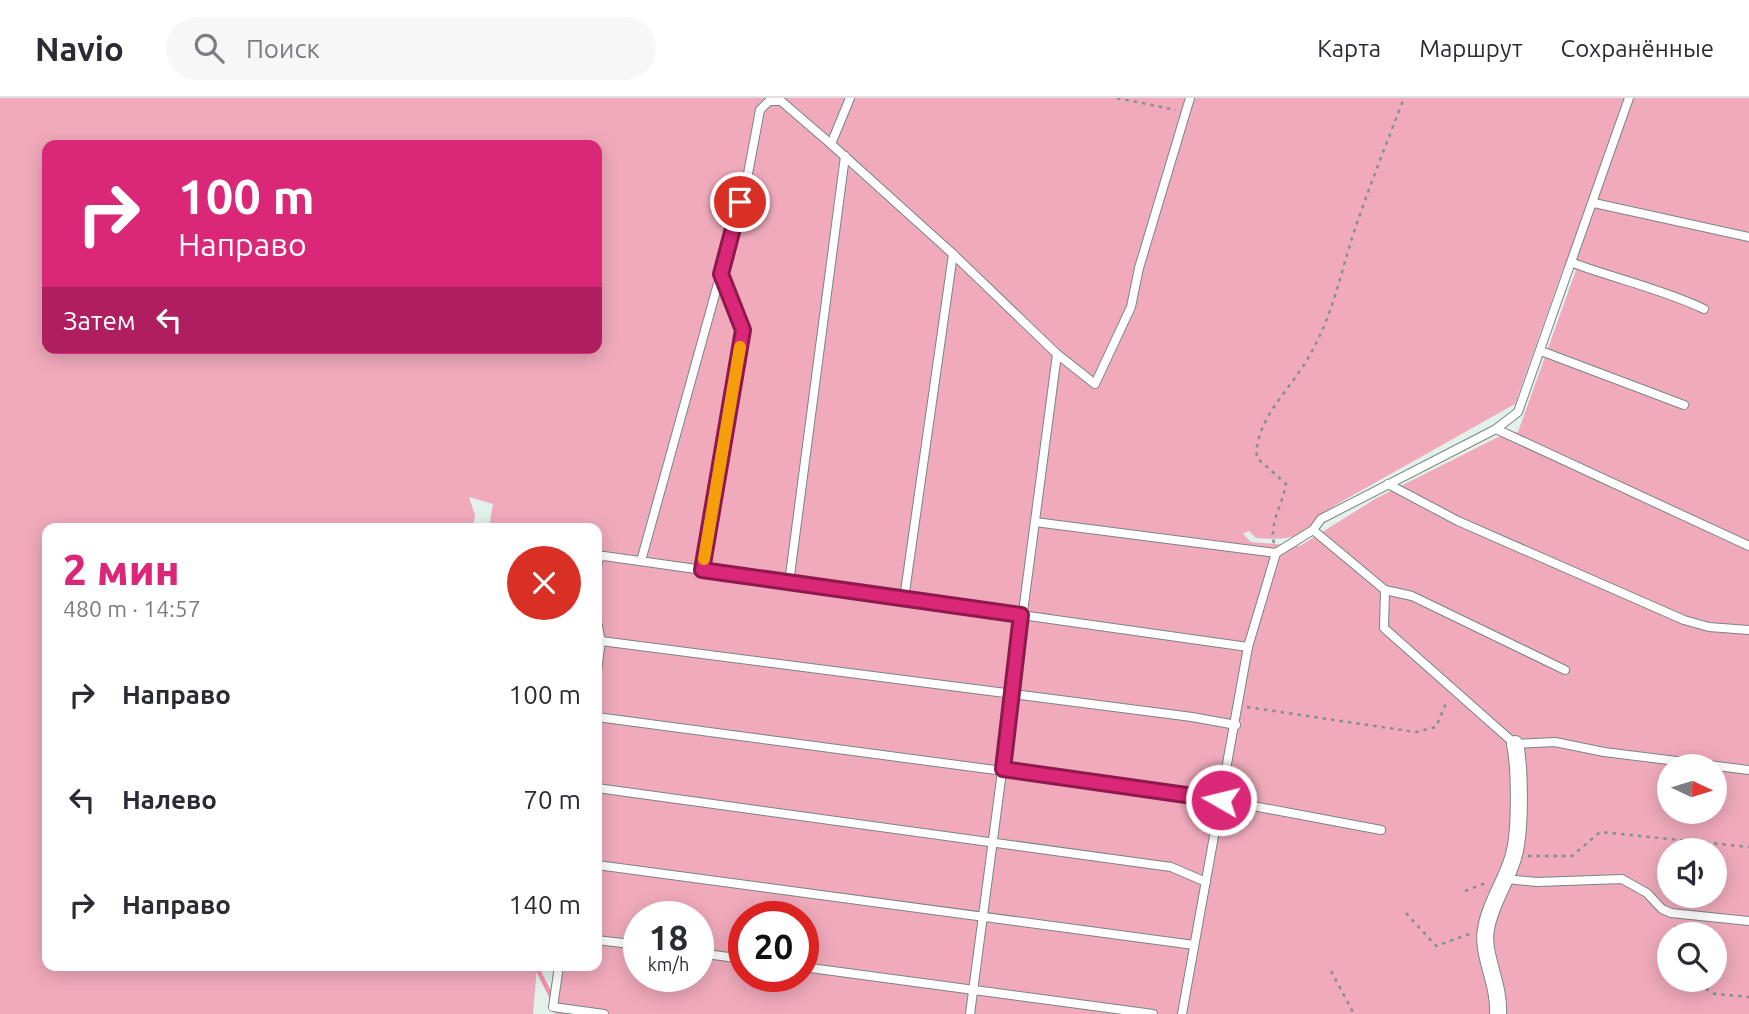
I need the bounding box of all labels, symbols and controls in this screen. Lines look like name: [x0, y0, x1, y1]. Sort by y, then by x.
search box: [166, 17, 656, 80]
icon: search: [190, 29, 228, 67]
text: Navio: [35, 30, 124, 67]
text: Поиск: [246, 34, 320, 63]
text: Карта: [1317, 35, 1381, 62]
text: Маршрут: [1419, 35, 1523, 62]
text: Сохранённые: [1561, 35, 1714, 62]
icon: right: [63, 168, 154, 259]
text: 100 m: [178, 168, 315, 223]
pin: [710, 172, 770, 232]
icon: arrive: [721, 183, 759, 221]
text: Направо: [178, 226, 307, 262]
icon: left: [150, 301, 188, 339]
text: Затем: [63, 306, 136, 335]
text: 2 мин: [63, 546, 180, 593]
button: close: [507, 546, 581, 620]
text: 480 m · 14:57: [63, 596, 201, 621]
icon: right: [63, 676, 101, 714]
text: Направо: [122, 680, 231, 709]
text: 100 m: [509, 680, 581, 709]
north arrow: [1657, 754, 1727, 824]
map controls: [1657, 754, 1727, 992]
position arrow: [1184, 763, 1258, 837]
icon: left: [63, 781, 101, 819]
text: Налево: [122, 785, 217, 814]
text: 70 m: [523, 785, 581, 814]
button: sound: [1657, 838, 1727, 908]
icon: right: [63, 886, 101, 924]
text: Направо: [122, 890, 231, 919]
text: 140 m: [509, 890, 581, 919]
speed limit sign: 20: [728, 901, 819, 992]
text: 18: [649, 917, 688, 957]
button: search: [1657, 922, 1727, 992]
text: km/h: [648, 954, 689, 974]

